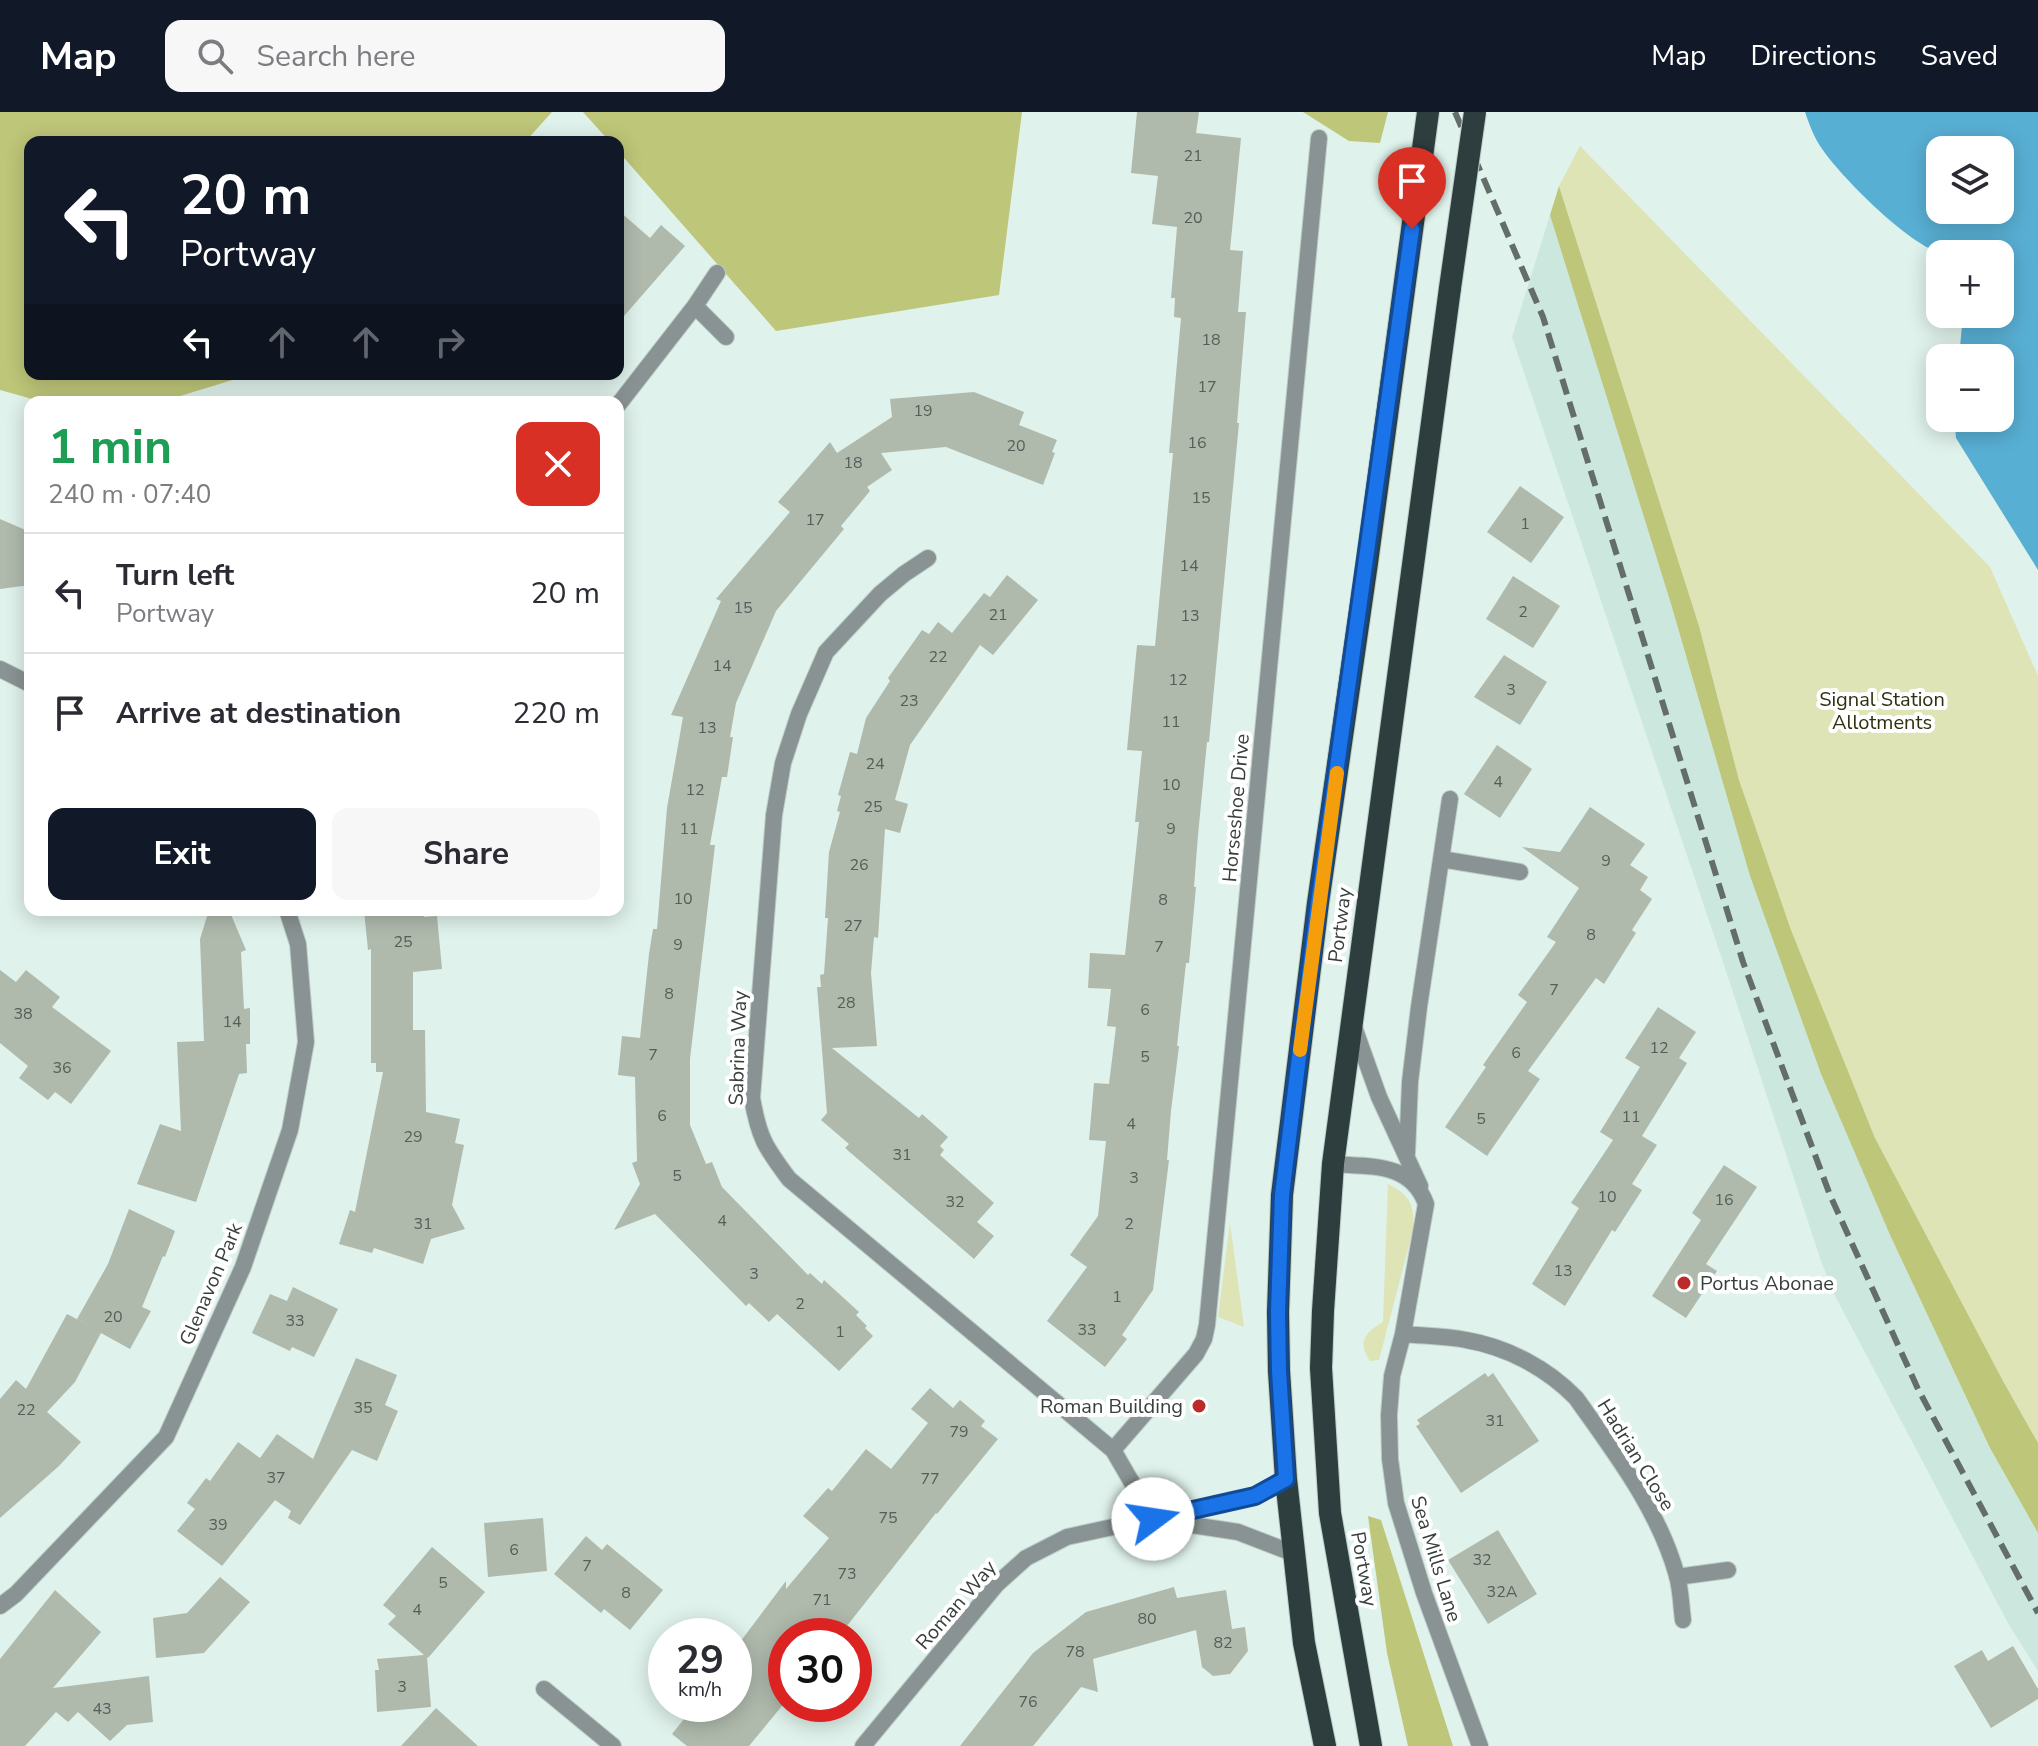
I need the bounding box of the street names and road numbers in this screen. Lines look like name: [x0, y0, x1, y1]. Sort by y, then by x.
street label: Horseshoe Drive: [1216, 733, 1256, 883]
street label: Portway: [1322, 885, 1358, 964]
street label: Sabrina Way: [722, 989, 754, 1106]
street label: Glenavon Park: [173, 1218, 249, 1349]
street label: Hadrian Close: [1591, 1394, 1681, 1516]
street label: Sea Mills Lane: [1404, 1493, 1468, 1625]
street label: Portway: [1344, 1529, 1384, 1609]
street label: Roman Way: [910, 1554, 1003, 1655]

